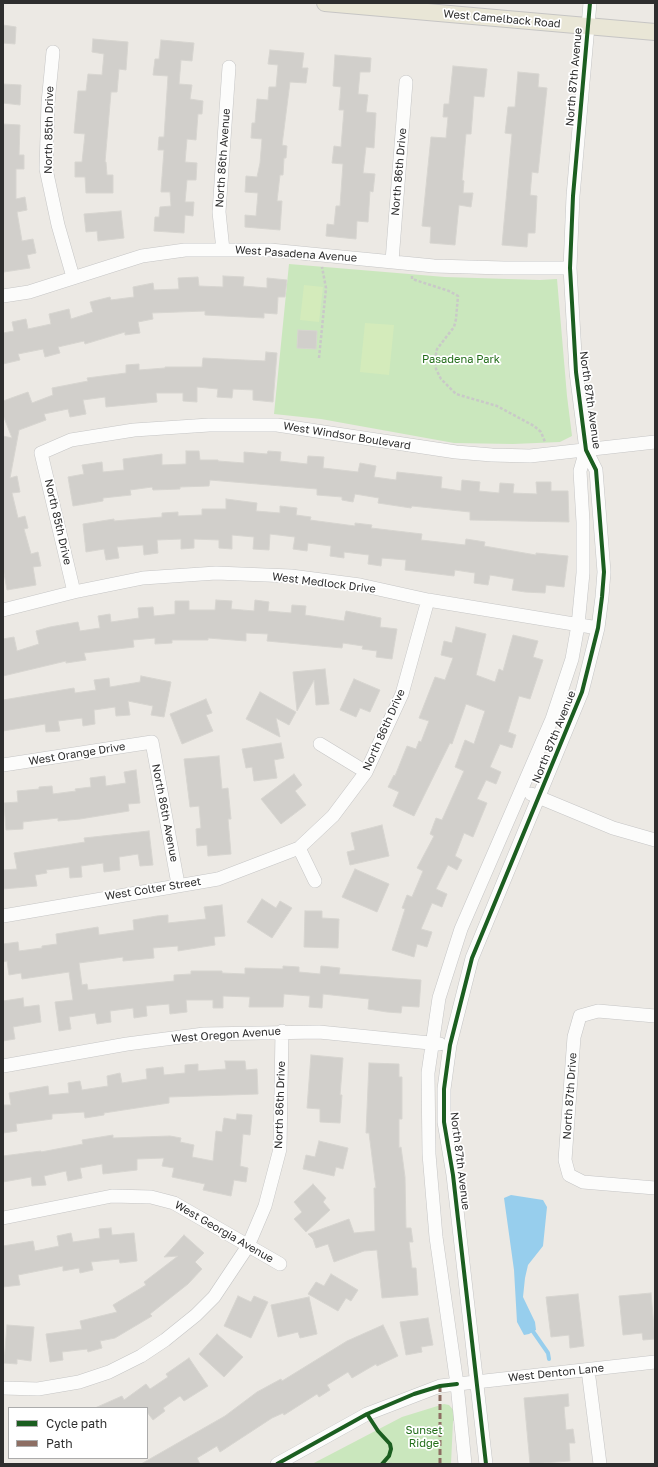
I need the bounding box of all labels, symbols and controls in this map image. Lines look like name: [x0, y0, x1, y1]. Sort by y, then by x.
street label: West Camelback Road: [443, 7, 561, 31]
street label: North 87th Avenue: [563, 27, 585, 127]
street label: North 85th Drive: [42, 86, 56, 174]
street label: North 86th Avenue: [213, 108, 233, 208]
street label: North 86th Drive: [389, 128, 409, 216]
street label: West Pasadena Avenue: [234, 243, 358, 265]
street label: North 87th Avenue: [577, 350, 603, 450]
park label: Pasadena Park: [422, 353, 500, 367]
street label: West Windsor Boulevard: [282, 419, 412, 453]
street label: North 85th Drive: [42, 478, 74, 566]
street label: West Medlock Drive: [271, 570, 377, 596]
street label: North 86th Drive: [360, 687, 408, 773]
street label: North 87th Avenue: [529, 689, 579, 785]
street label: West Orange Drive: [28, 740, 126, 768]
street label: North 86th Avenue: [149, 763, 181, 863]
street label: West Colter Street: [104, 875, 202, 903]
street label: West Oregon Avenue: [171, 1025, 281, 1045]
street label: North 87th Drive: [560, 1052, 580, 1140]
street label: North 86th Drive: [272, 1061, 288, 1149]
street label: North 87th Avenue: [447, 1111, 473, 1211]
street label: West Georgia Avenue: [172, 1198, 276, 1266]
street label: West Denton Lane: [507, 1361, 605, 1385]
legend: [8, 1407, 148, 1459]
text: Cycle path: [46, 1416, 107, 1431]
park label: Sunset Ridge: [405, 1424, 443, 1450]
text: Path: [46, 1436, 73, 1451]

